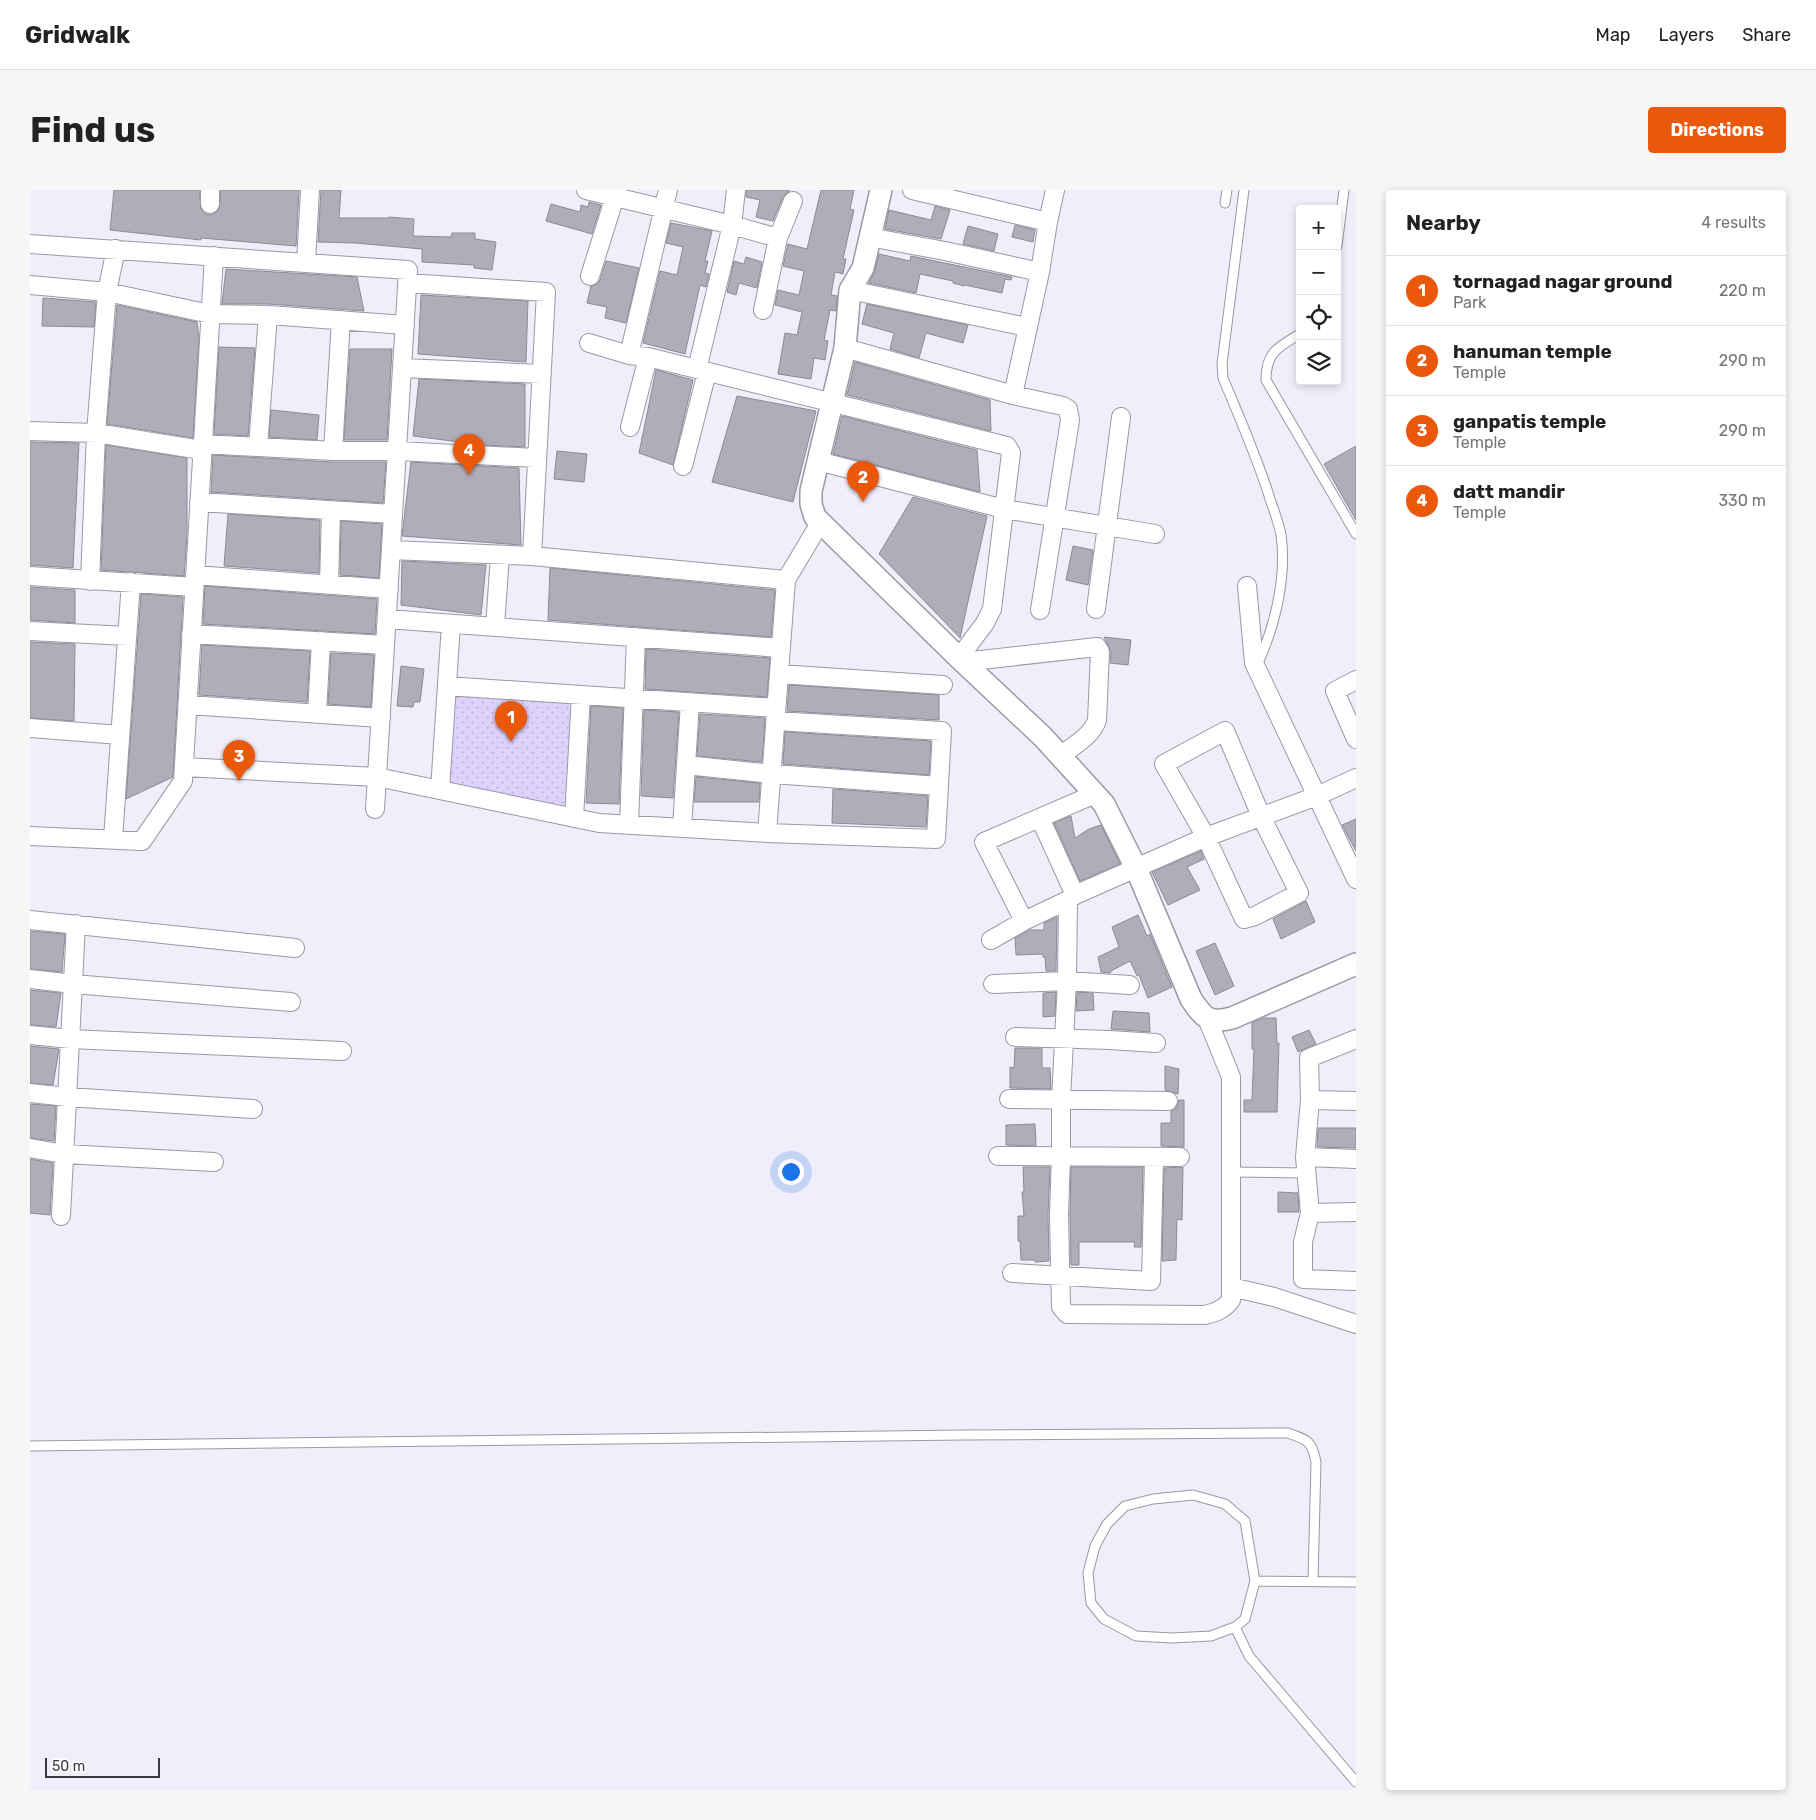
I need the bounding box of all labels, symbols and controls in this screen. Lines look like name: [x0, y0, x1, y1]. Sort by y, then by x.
text: Gridwalk: [25, 21, 130, 49]
text: Map: [1596, 24, 1631, 46]
text: Layers: [1659, 24, 1714, 46]
text: Share: [1742, 24, 1791, 46]
button: Directions: [1648, 107, 1786, 153]
text: Find us: [30, 109, 155, 151]
map controls: [1296, 205, 1341, 385]
button: +: [1296, 205, 1341, 250]
text: Nearby: [1406, 210, 1481, 235]
text: 4 results: [1701, 213, 1766, 232]
button: −: [1296, 250, 1341, 295]
text: tornagad nagar ground: [1453, 270, 1672, 293]
text: 1: [1418, 281, 1426, 300]
text: 220 m: [1719, 281, 1766, 300]
text: Park: [1453, 293, 1486, 312]
button: locate: [1296, 295, 1341, 340]
button: layers: [1296, 340, 1341, 385]
text: hanuman temple: [1453, 340, 1612, 363]
text: 2: [1417, 351, 1427, 370]
text: 290 m: [1719, 351, 1766, 370]
text: Temple: [1453, 363, 1506, 382]
text: ganpatis temple: [1453, 410, 1606, 433]
text: 3: [1417, 421, 1427, 440]
text: 290 m: [1719, 421, 1766, 440]
text: Temple: [1453, 433, 1506, 452]
pin: 4: [453, 434, 485, 475]
pin: 2: [847, 461, 879, 502]
text: datt mandir: [1453, 480, 1565, 503]
text: 4: [1417, 491, 1427, 510]
text: 330 m: [1718, 491, 1766, 510]
text: Temple: [1453, 503, 1506, 522]
pin: 1: [495, 701, 527, 742]
pin: 3: [223, 740, 255, 781]
your location: [778, 1159, 804, 1185]
scale bar: [45, 1755, 160, 1778]
text: 50 m: [52, 1758, 85, 1775]

